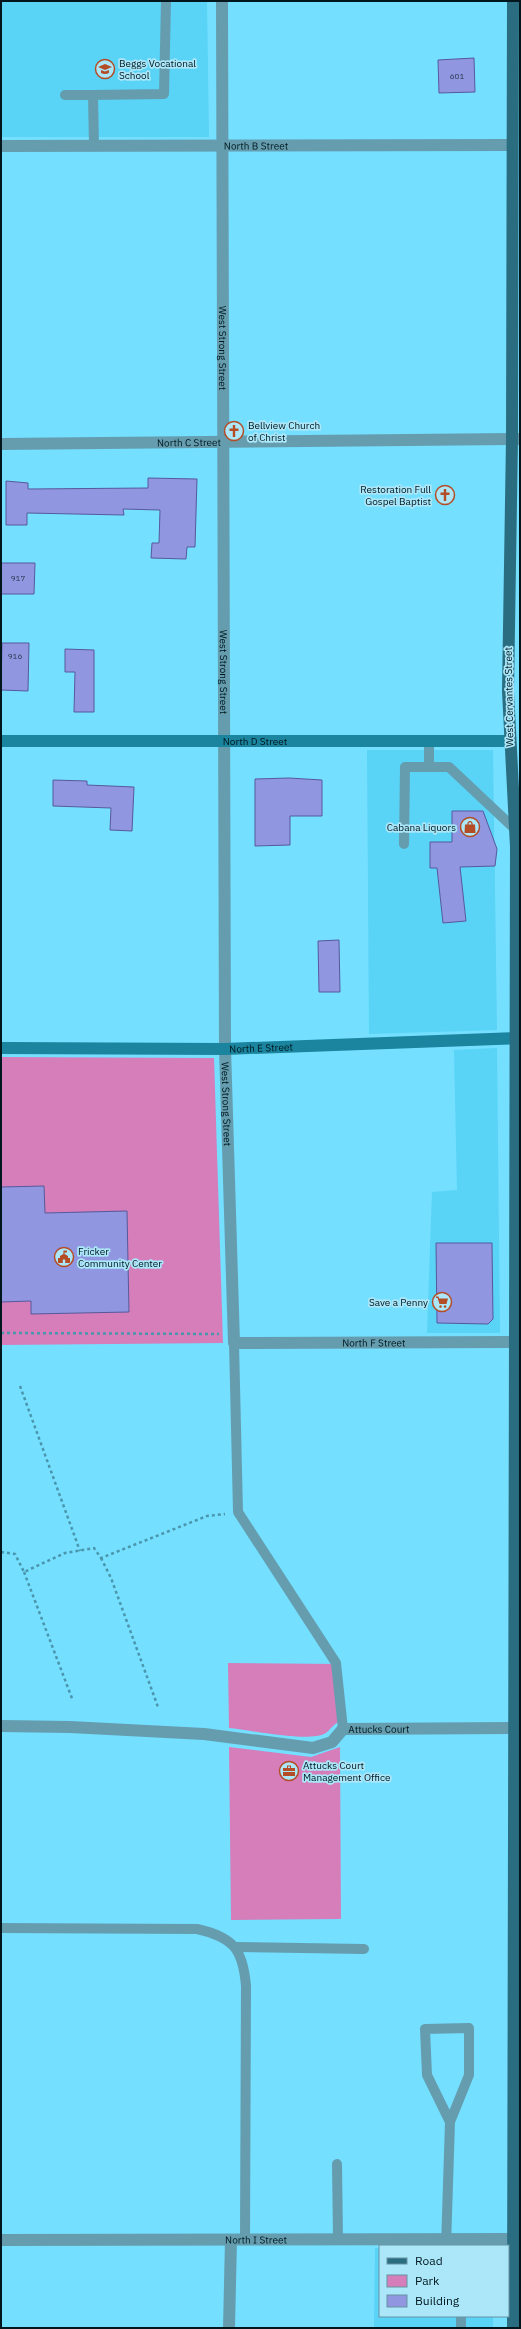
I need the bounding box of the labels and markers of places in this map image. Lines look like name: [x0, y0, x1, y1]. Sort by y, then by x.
place label: Beggs Vocational School: [119, 57, 196, 82]
school or university icon: Beggs Vocational School: [94, 58, 116, 80]
place label: Bellview Church of Christ: [248, 419, 320, 444]
church icon: Bellview Church of Christ: [223, 420, 245, 442]
place label: Restoration Full Gospel Baptist: [360, 483, 431, 508]
church icon: Restoration Full Gospel Baptist: [434, 484, 456, 506]
shop icon: Cabana Liquors: [459, 816, 481, 838]
place label: Cabana Liquors: [387, 821, 456, 834]
place label: Fricker Community Center: [78, 1245, 162, 1270]
public building icon: Fricker Community Center: [53, 1246, 75, 1268]
supermarket icon: Save a Penny: [431, 1291, 453, 1313]
place label: Save a Penny: [369, 1296, 428, 1309]
place label: Attucks Court Management Office: [303, 1759, 391, 1784]
office icon: Attucks Court Management Office: [278, 1760, 300, 1782]

